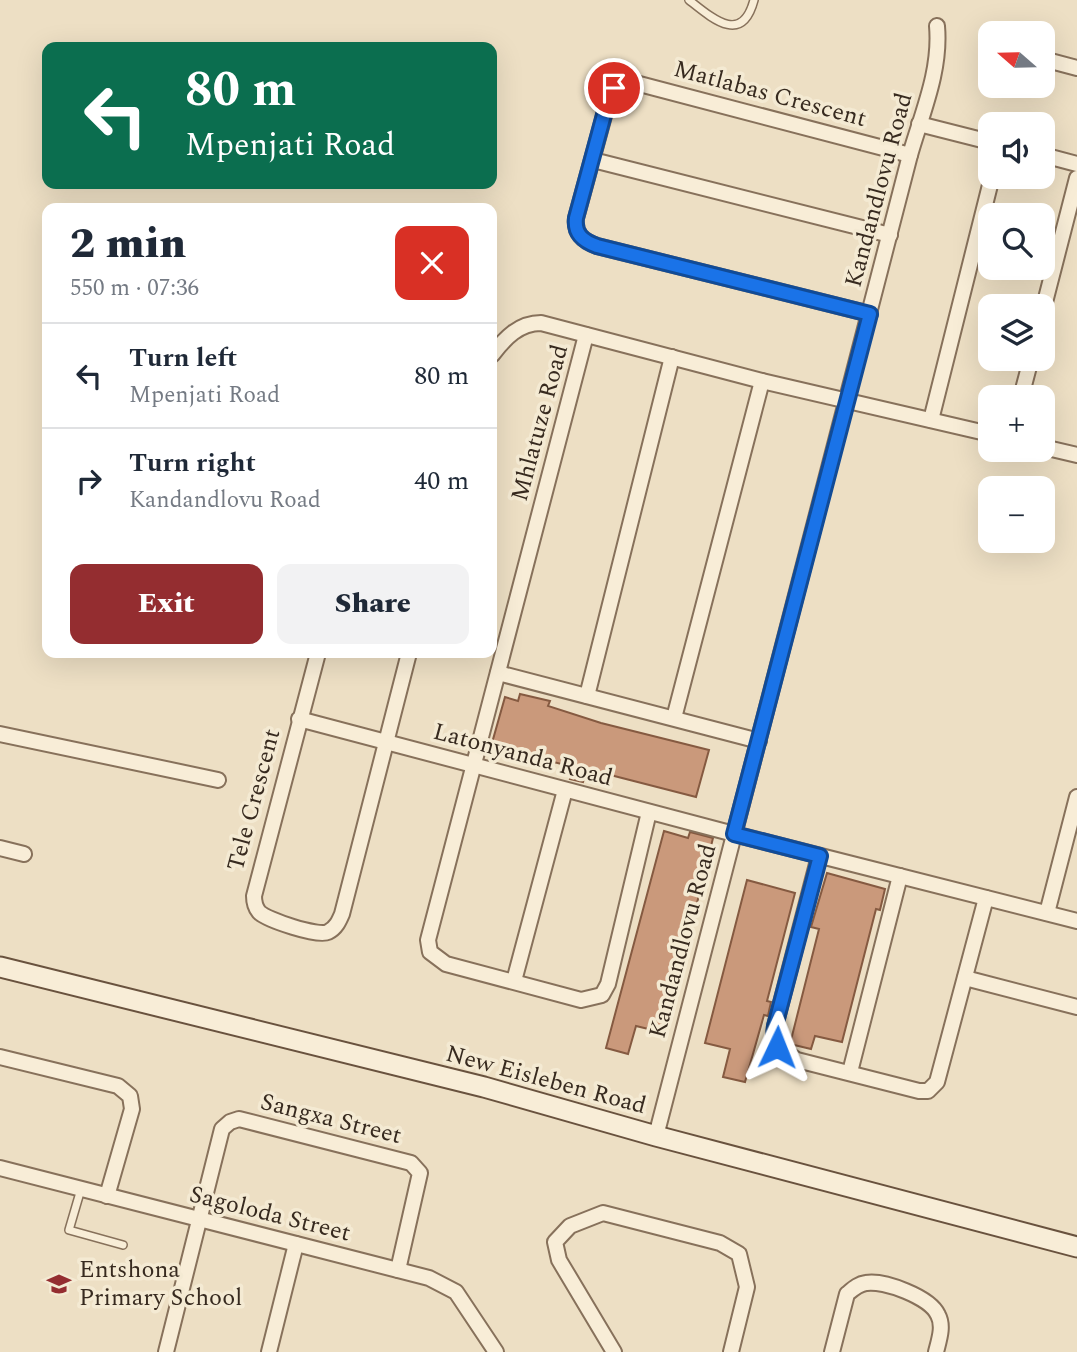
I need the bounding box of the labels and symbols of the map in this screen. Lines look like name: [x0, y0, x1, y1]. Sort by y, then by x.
north arrow: [978, 21, 1055, 98]
street label: Matlabas Crescent: [670, 51, 870, 137]
pin: [584, 58, 644, 118]
street label: Kandandlovu Road: [836, 89, 922, 291]
street label: Mhlatuze Road: [502, 341, 578, 505]
street label: Latonyanda Road: [429, 714, 617, 796]
street label: Tele Crescent: [218, 725, 290, 875]
street label: Kandandlovu Road: [640, 840, 726, 1042]
position arrow: [740, 1010, 814, 1084]
street label: New Eisleben Road: [442, 1036, 650, 1124]
street label: Sangxa Street: [257, 1084, 405, 1154]
street label: Sagoloda Street: [186, 1177, 354, 1251]
place label: Entshona Primary School: [79, 1252, 242, 1316]
school or university icon: Entshona Primary School: [45, 1270, 73, 1298]

